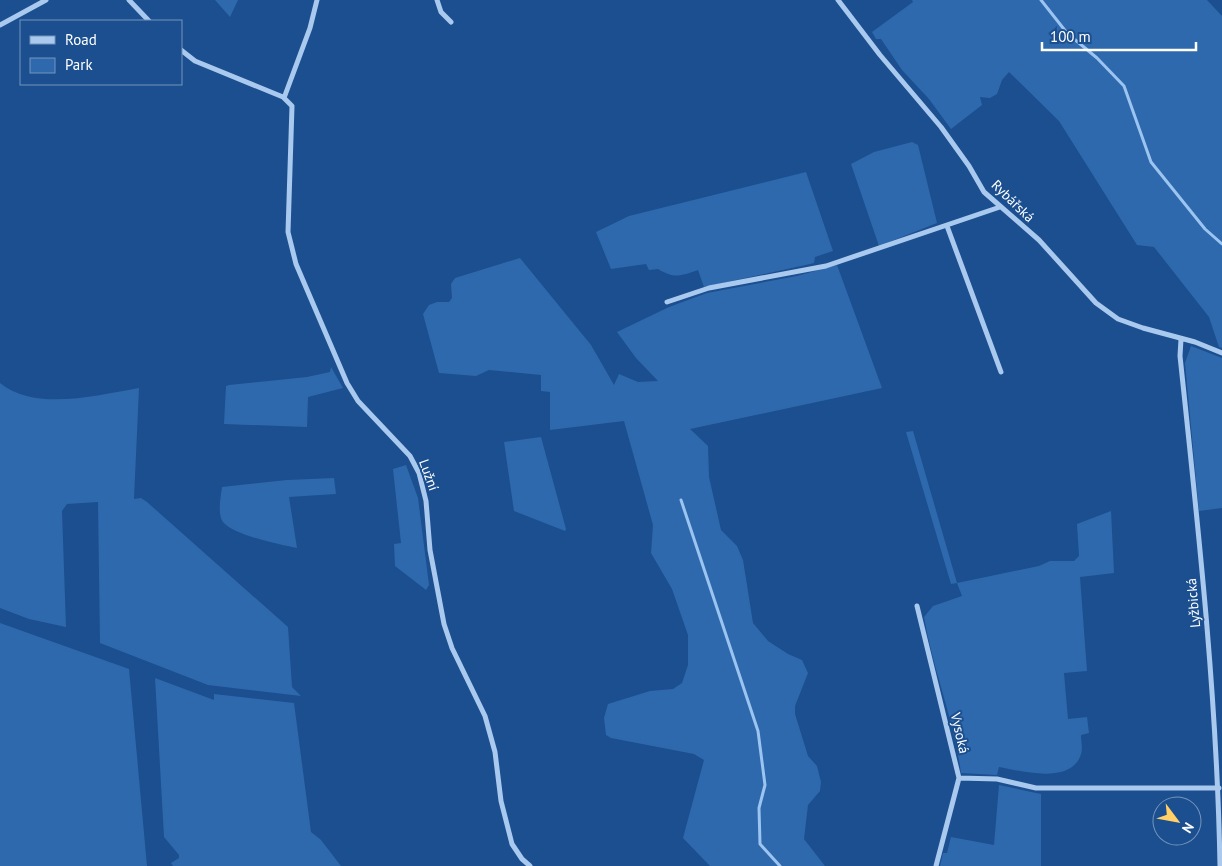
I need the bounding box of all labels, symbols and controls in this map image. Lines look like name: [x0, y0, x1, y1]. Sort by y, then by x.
legend: [20, 20, 182, 85]
scale bar: [1042, 20, 1196, 52]
text: 100 m: [1050, 27, 1091, 46]
text: Road: [65, 30, 97, 49]
text: Park: [65, 55, 93, 74]
street label: Rybářská: [988, 176, 1038, 226]
street label: Lužní: [415, 457, 443, 493]
street label: Lyžbická: [1182, 577, 1204, 629]
street label: Vysoká: [946, 710, 973, 755]
north arrow: [1152, 796, 1202, 846]
text: N: [1178, 819, 1198, 837]

